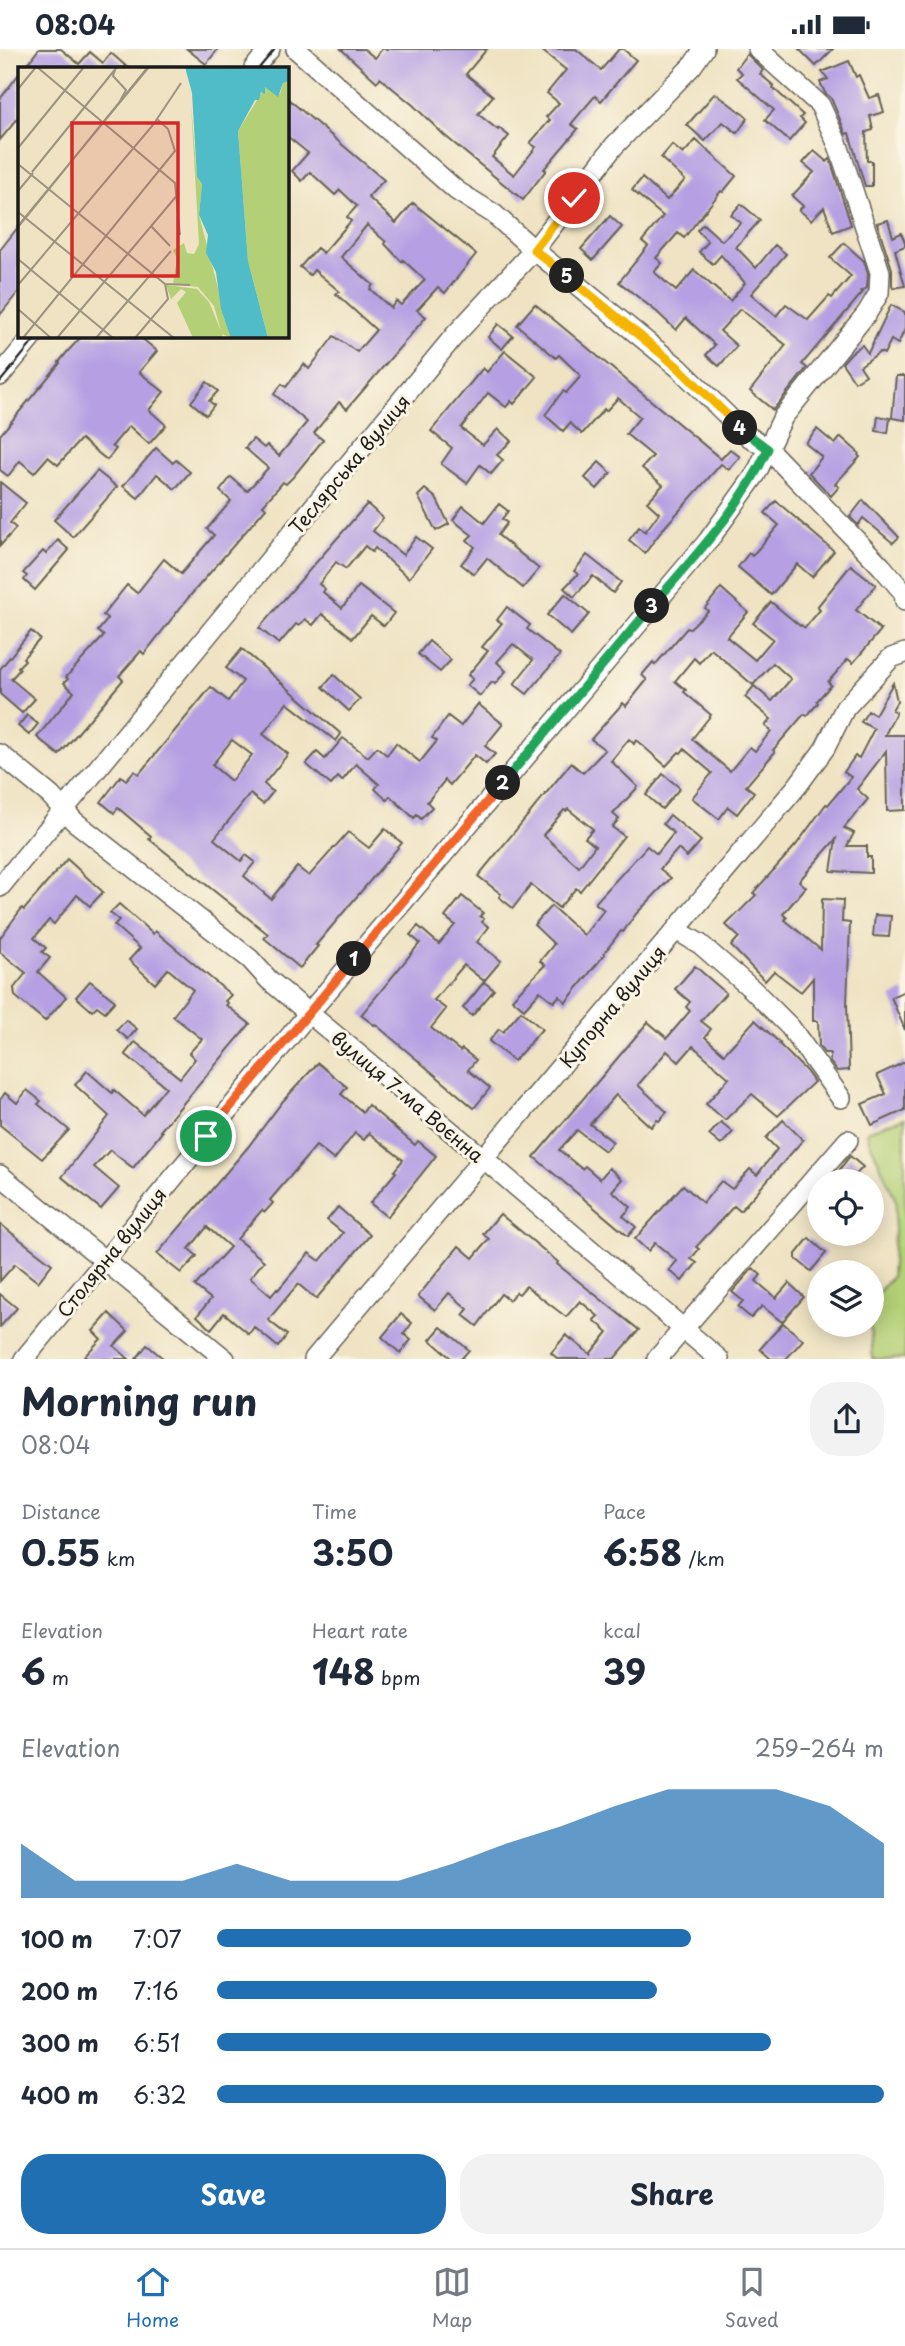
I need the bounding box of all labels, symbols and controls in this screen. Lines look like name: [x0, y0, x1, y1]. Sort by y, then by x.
text: 08:04: [35, 5, 115, 44]
inset map: [18, 67, 289, 338]
pin: [544, 168, 604, 228]
icon: check: [555, 179, 593, 217]
pin: 5: [550, 259, 584, 293]
text: 5: [560, 261, 573, 289]
street label: Теслярська вулиця: [282, 388, 416, 540]
pin: 4: [722, 411, 758, 445]
text: 4: [733, 413, 746, 441]
pin: 3: [634, 589, 670, 623]
text: 3: [645, 591, 658, 619]
pin: 2: [486, 765, 520, 801]
text: 2: [496, 768, 509, 796]
street label: Купорна вулиця: [552, 939, 672, 1073]
pin: 1: [336, 941, 372, 977]
text: 1: [349, 944, 358, 972]
street label: вулиця 7-ма Воєнна: [326, 1024, 491, 1168]
pin: [176, 1106, 236, 1166]
icon: arrive: [187, 1117, 225, 1155]
map controls: [807, 1169, 884, 1337]
button: locate: [807, 1169, 884, 1246]
street label: Столярна вулиця: [50, 1181, 172, 1323]
button: layers: [807, 1260, 884, 1337]
text: Morning run: [21, 1372, 257, 1429]
button: share: [810, 1382, 884, 1456]
text: 08:04: [21, 1427, 91, 1462]
text: Distance: [21, 1497, 101, 1525]
text: Time: [312, 1497, 357, 1525]
text: Pace: [603, 1497, 646, 1525]
text: 0.55: [21, 1525, 101, 1578]
text: 3:50: [312, 1525, 393, 1578]
text: 6:58: [603, 1525, 682, 1578]
text: km: [101, 1544, 135, 1572]
text: /km: [682, 1544, 725, 1572]
text: Elevation: [21, 1616, 103, 1644]
text: Heart rate: [312, 1616, 408, 1644]
text: kcal: [603, 1616, 641, 1644]
text: 6: [21, 1644, 46, 1697]
text: 148: [312, 1644, 375, 1697]
text: 39: [603, 1644, 646, 1697]
text: m: [46, 1663, 69, 1691]
text: bpm: [375, 1663, 420, 1691]
text: Elevation: [21, 1730, 120, 1765]
text: 259–264 m: [755, 1730, 884, 1765]
text: 100 m: [21, 1921, 93, 1956]
text: 7:07: [133, 1921, 182, 1956]
text: 200 m: [21, 1973, 98, 2008]
text: 7:16: [133, 1973, 179, 2008]
text: 300 m: [21, 2025, 99, 2060]
text: 6:51: [133, 2025, 180, 2060]
text: 400 m: [21, 2077, 99, 2112]
text: 6:32: [133, 2077, 187, 2112]
button: Save: [21, 2154, 446, 2234]
button: Share: [460, 2154, 884, 2234]
tab: Home: [126, 2263, 179, 2333]
tab: Map: [432, 2263, 472, 2333]
tab: Saved: [725, 2263, 779, 2333]

